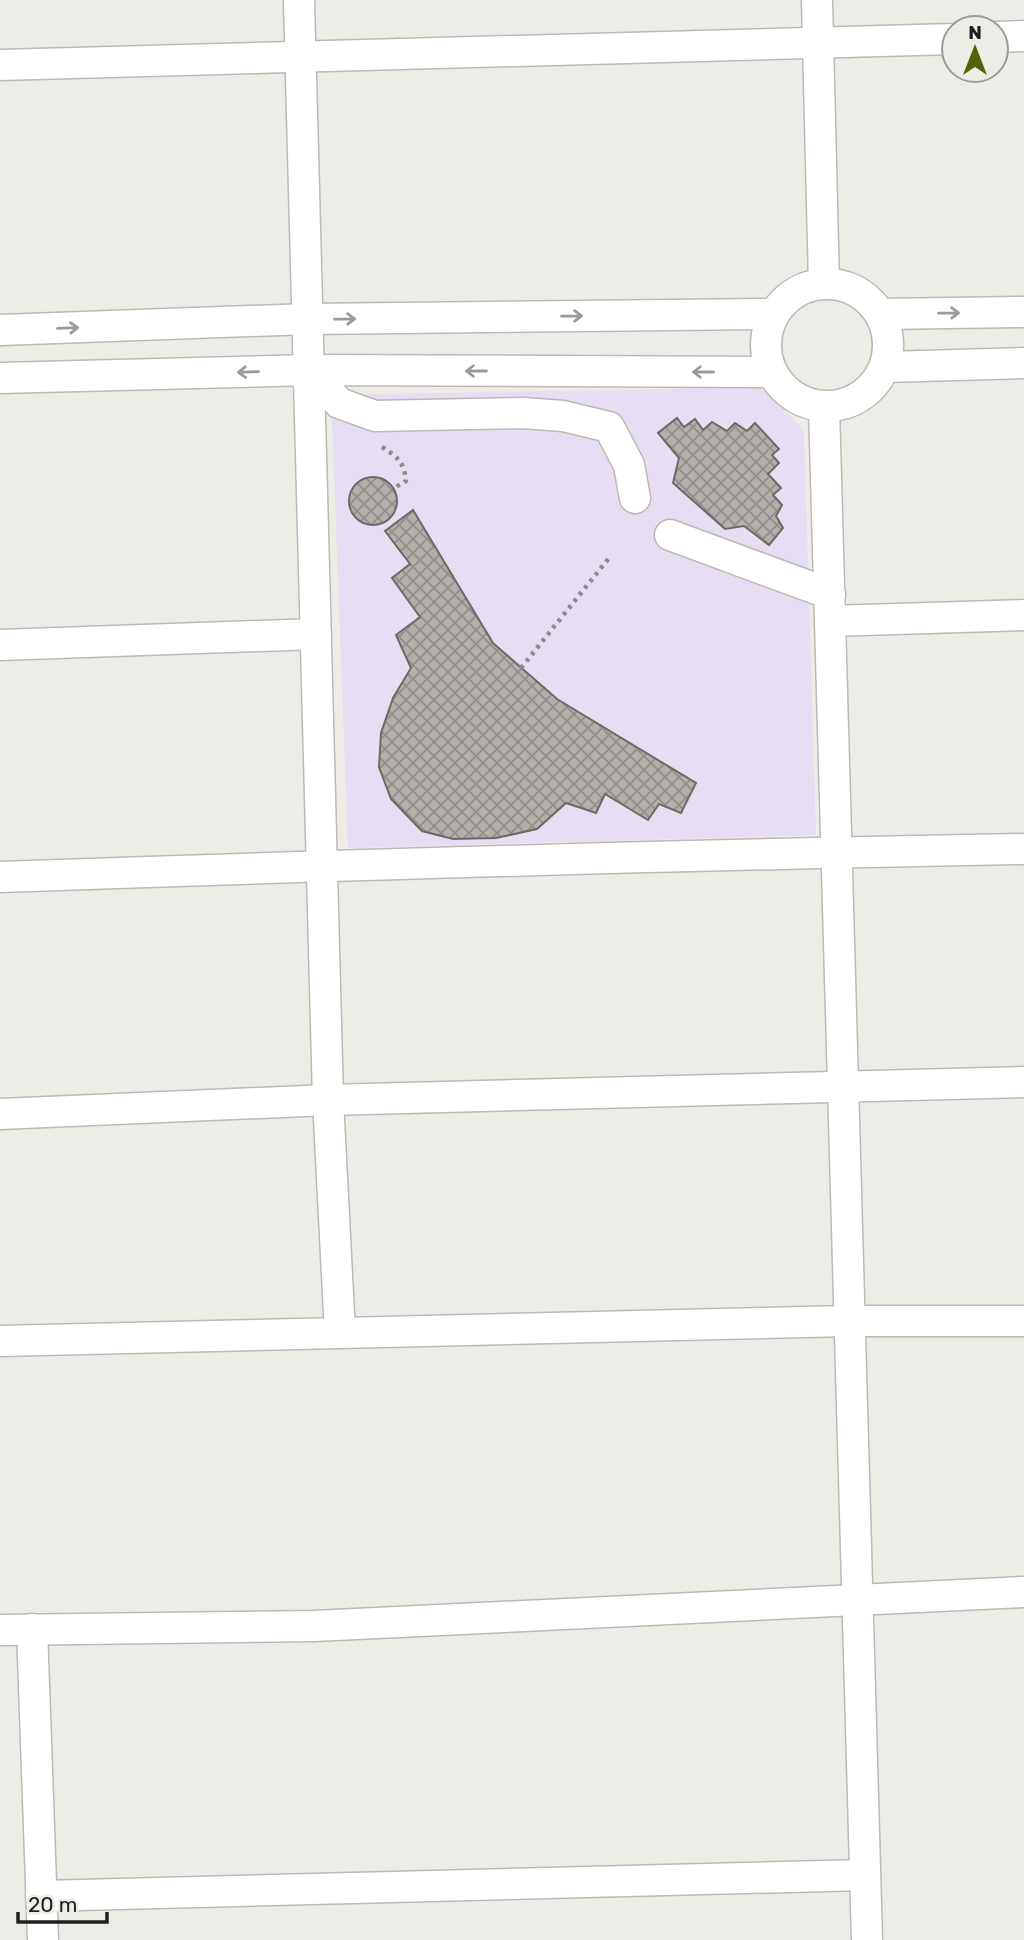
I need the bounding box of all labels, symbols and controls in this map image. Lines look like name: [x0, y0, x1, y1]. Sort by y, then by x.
north arrow: [940, 14, 1010, 84]
text: N: [968, 21, 982, 44]
one-way arrow: [938, 306, 961, 320]
one-way arrow: [560, 309, 583, 323]
one-way arrow: [333, 312, 356, 326]
one-way arrow: [56, 321, 79, 334]
one-way arrow: [465, 364, 488, 378]
one-way arrow: [237, 365, 260, 378]
one-way arrow: [692, 365, 715, 379]
scale bar: [18, 1881, 107, 1925]
text: 20 m: [28, 1892, 77, 1917]

